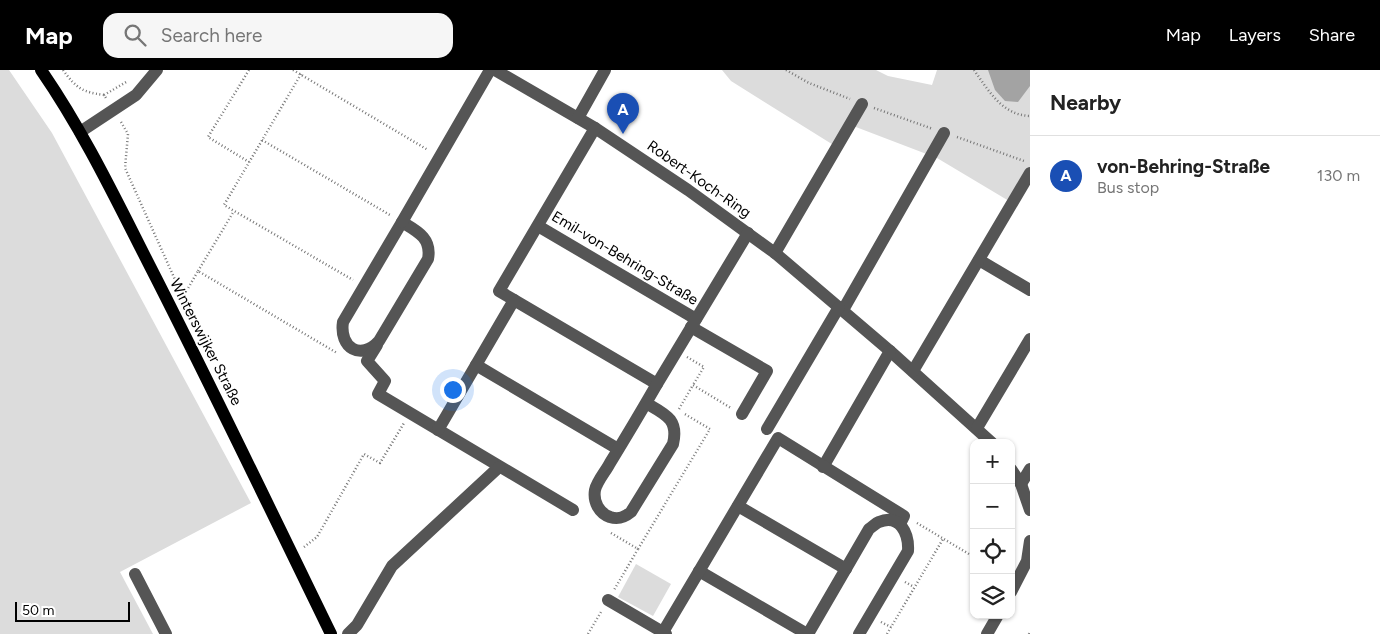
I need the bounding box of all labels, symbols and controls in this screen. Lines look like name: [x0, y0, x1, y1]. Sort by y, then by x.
search box: [103, 13, 453, 58]
text: Map: [25, 21, 73, 50]
icon: search: [121, 21, 149, 49]
text: Search here: [161, 24, 262, 47]
text: Map: [1166, 24, 1201, 46]
text: Layers: [1229, 24, 1281, 46]
text: Share: [1309, 24, 1355, 46]
text: Nearby: [1050, 90, 1121, 115]
pin: A: [607, 93, 639, 134]
street label: Robert-Koch-Ring: [644, 136, 754, 222]
text: von-Behring-Straße: [1097, 155, 1270, 178]
text: A: [1060, 166, 1072, 185]
text: 130 m: [1317, 166, 1360, 185]
text: Bus stop: [1097, 178, 1159, 197]
street label: Emil-von-Behring-Straße: [549, 207, 701, 309]
street label: Winterswijker Straße: [166, 276, 246, 408]
your location: [440, 377, 466, 403]
map controls: [970, 439, 1015, 619]
button: +: [970, 439, 1015, 484]
button: −: [970, 484, 1015, 529]
button: locate: [970, 529, 1015, 574]
button: layers: [970, 574, 1015, 619]
scale bar: [15, 599, 130, 622]
text: 50 m: [22, 602, 54, 619]

